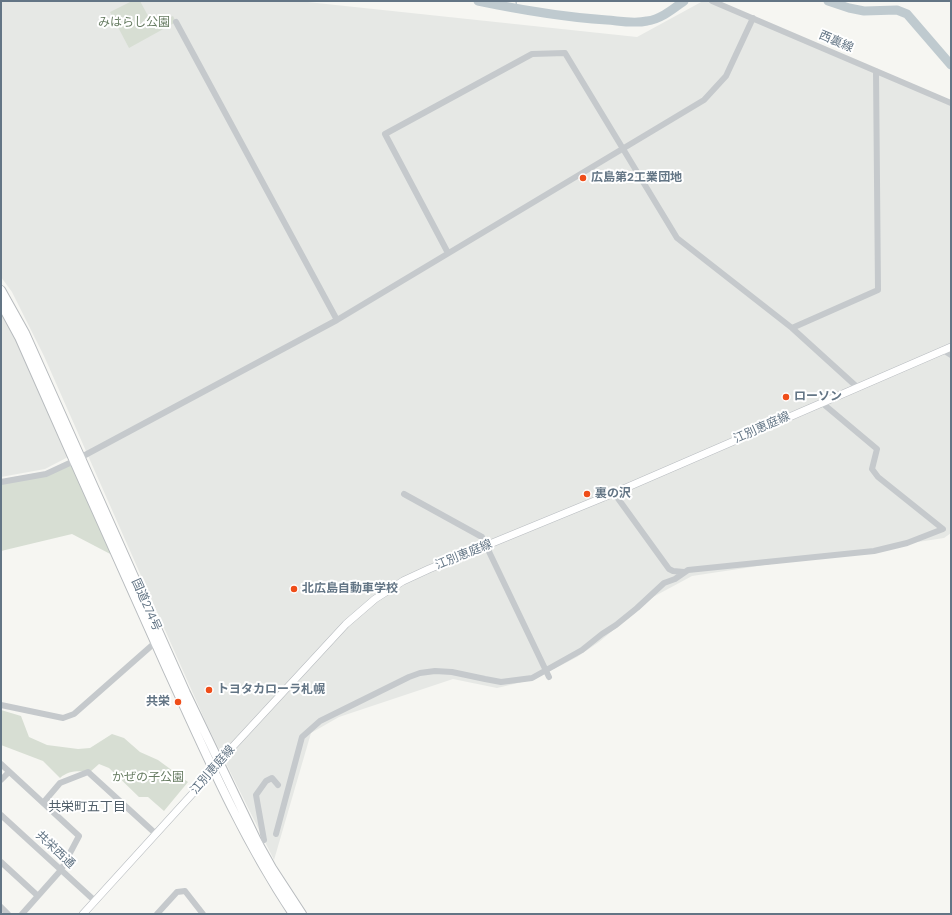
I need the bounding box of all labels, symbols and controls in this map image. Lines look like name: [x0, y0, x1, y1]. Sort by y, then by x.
park label: みはらし公園: [98, 16, 170, 30]
street label: 西裏線: [817, 28, 855, 56]
place label: 広島第2工業団地: [591, 171, 682, 185]
marker: 広島第2工業団地: [578, 173, 588, 183]
place label: ローソン: [794, 390, 842, 404]
marker: ローソン: [781, 392, 791, 402]
street label: 江別恵庭線: [732, 409, 792, 447]
place label: 裏の沢: [595, 487, 631, 501]
marker: 裏の沢: [582, 489, 592, 499]
street label: 江別恵庭線: [433, 537, 495, 573]
street label: 国道274号: [128, 577, 164, 633]
place label: 北広島自動車学校: [302, 582, 398, 596]
marker: 北広島自動車学校: [289, 584, 299, 594]
place label: トヨタカローラ札幌: [217, 683, 325, 697]
marker: トヨタカローラ札幌: [204, 685, 214, 695]
place label: 共栄: [146, 695, 170, 709]
marker: 共栄: [173, 697, 183, 707]
street label: 江別恵庭線: [188, 743, 238, 797]
park label: かぜの子公園: [112, 771, 184, 785]
district label: 共栄町五丁目: [48, 800, 126, 816]
street label: 共栄西通: [33, 828, 77, 872]

